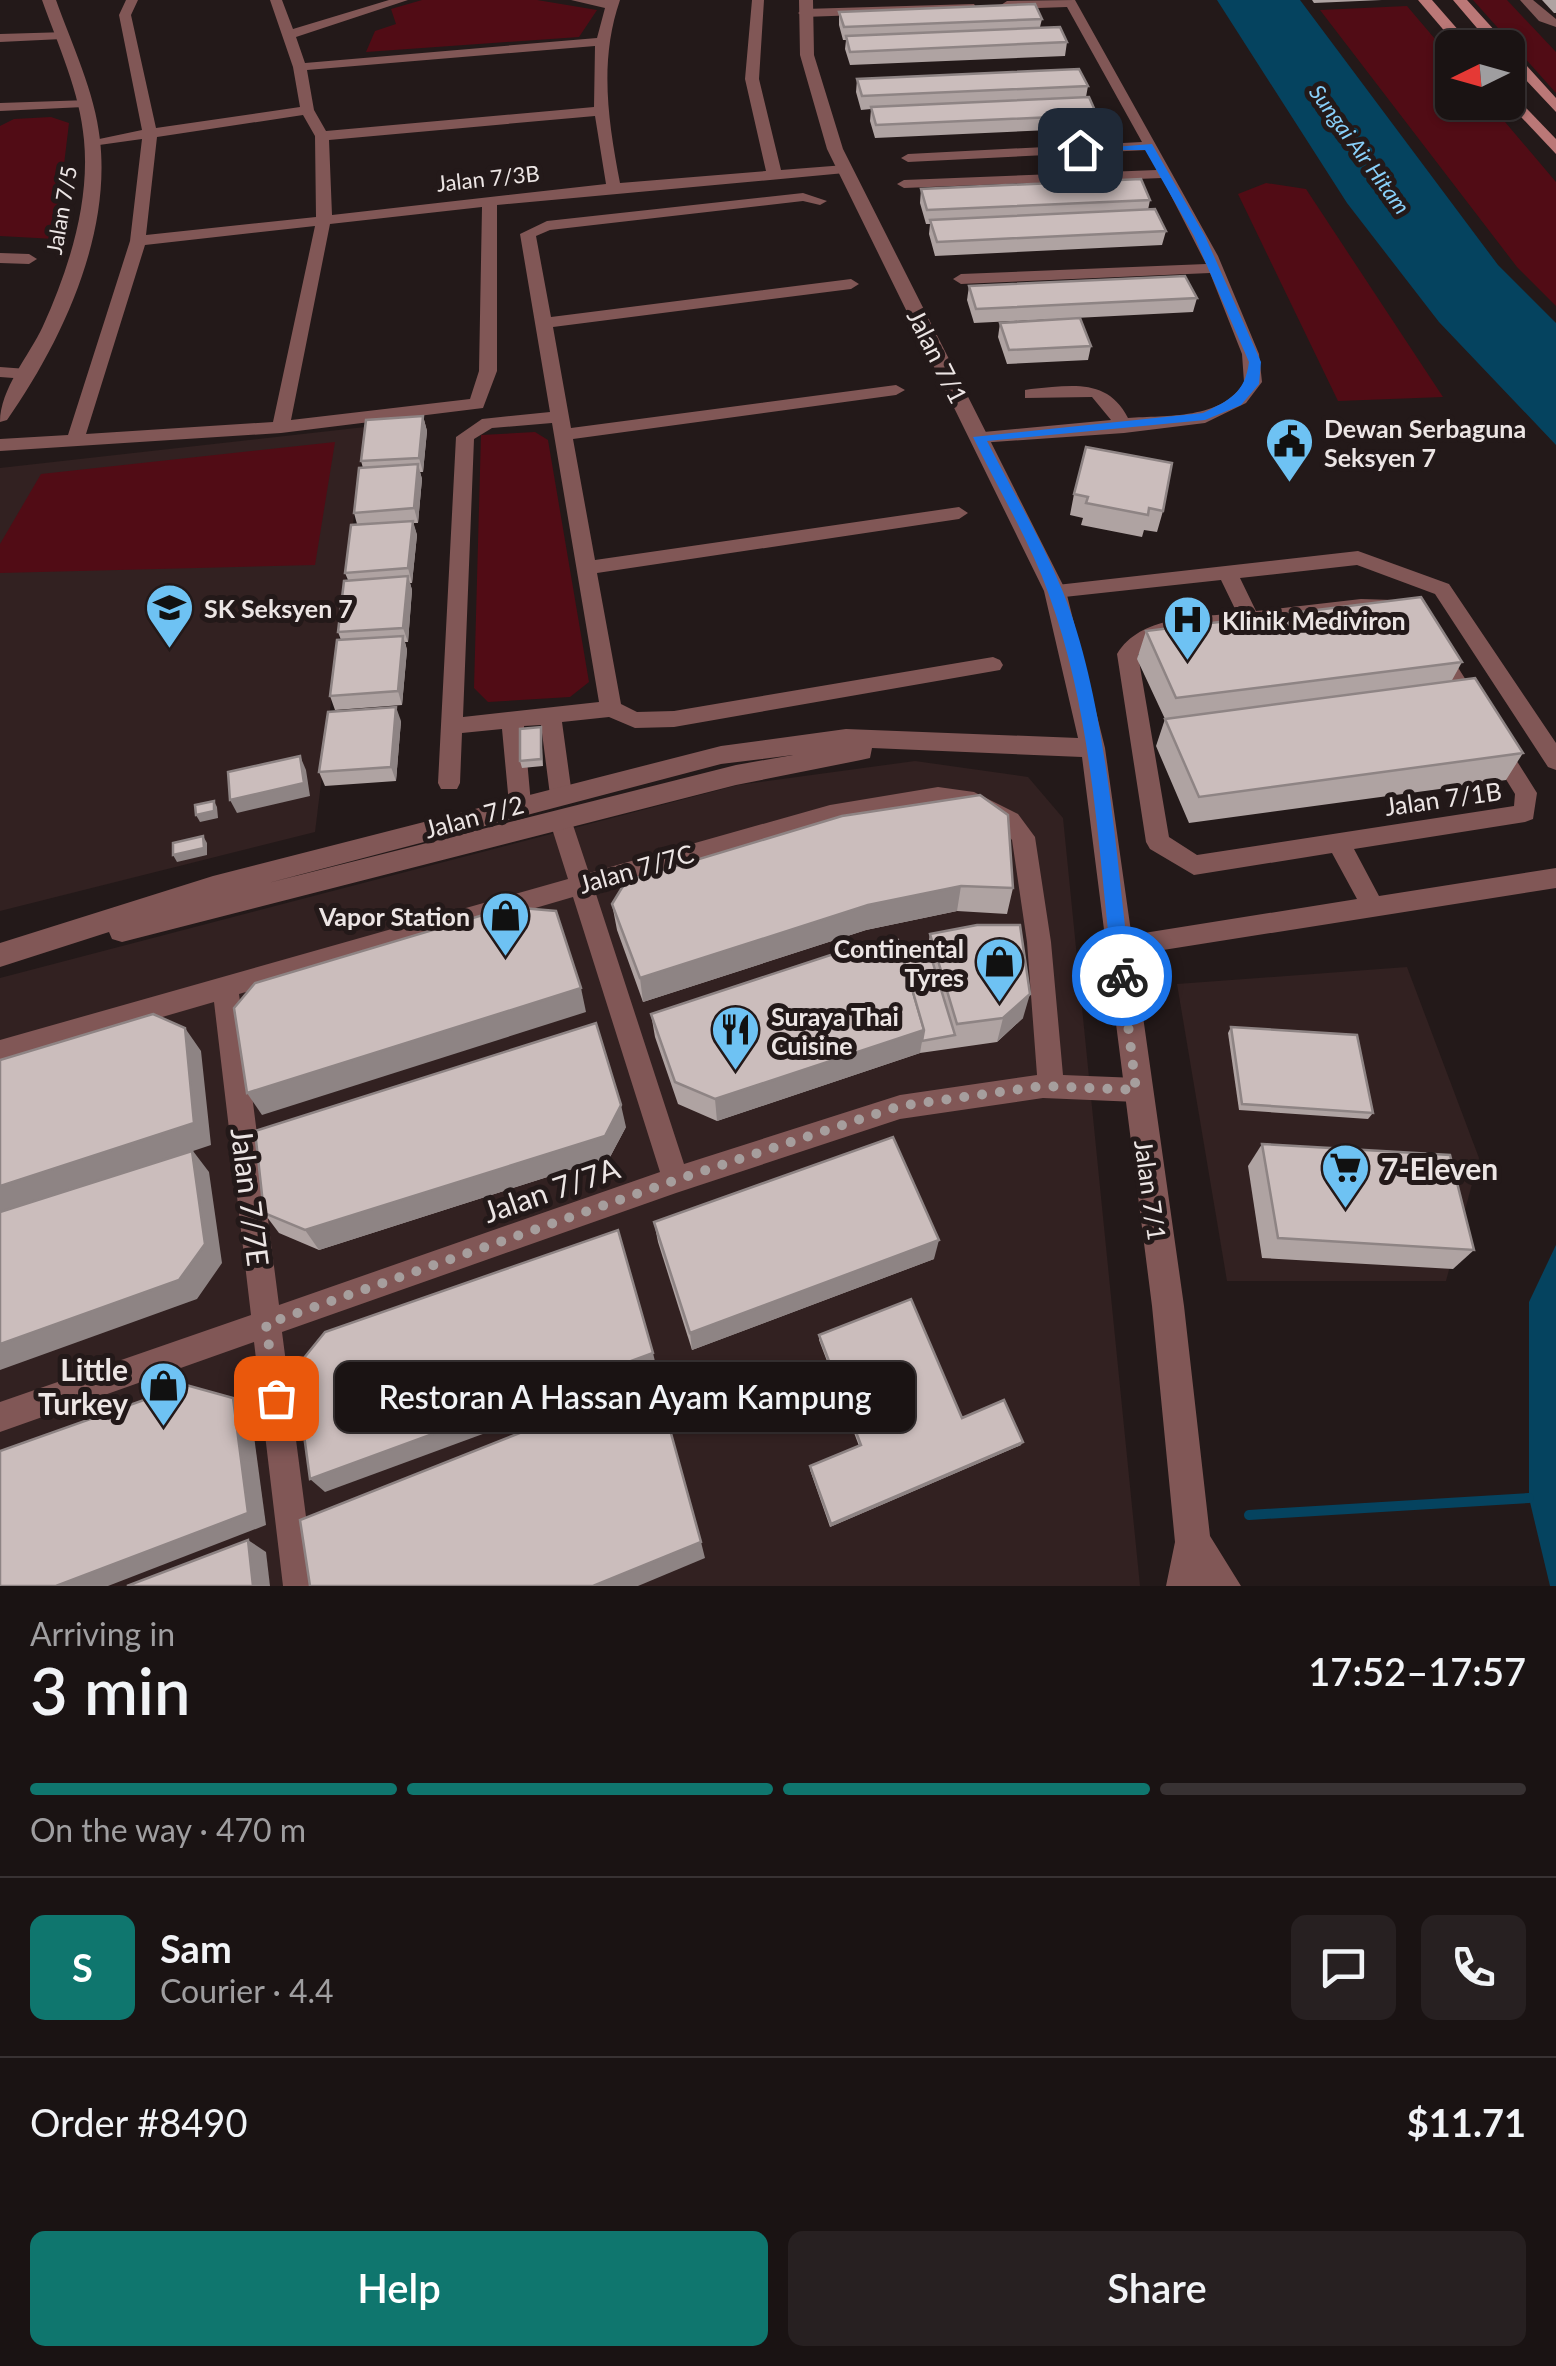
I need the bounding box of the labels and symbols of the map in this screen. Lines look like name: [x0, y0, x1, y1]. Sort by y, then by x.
north arrow: [1435, 30, 1525, 120]
water label: Sungai Air Hitam: [1304, 79, 1416, 219]
pin: [1038, 108, 1123, 193]
street label: Jalan 7/3B: [435, 159, 541, 197]
street label: Jalan 7/5: [40, 164, 82, 256]
street label: Jalan 7/1: [902, 304, 974, 408]
place label: Dewan Serbaguna Seksyen 7: [1324, 413, 1526, 472]
public building icon: Dewan Serbaguna Seksyen 7: [1263, 416, 1315, 484]
school or university icon: SK Seksyen 7: [143, 582, 195, 650]
place label: SK Seksyen 7: [204, 593, 353, 623]
hospital icon: Klinik Mediviron: [1161, 594, 1213, 662]
place label: Klinik Mediviron: [1222, 605, 1406, 635]
street label: Jalan 7/1B: [1383, 775, 1503, 821]
street label: Jalan 7/2: [421, 788, 527, 844]
street label: Jalan 7/7C: [575, 837, 697, 899]
shop icon: Vapor Station: [479, 890, 531, 958]
place label: Vapor Station: [318, 901, 470, 931]
courier: [1072, 926, 1172, 1026]
place label: Continental Tyres: [834, 933, 964, 992]
shop icon: Continental Tyres: [973, 936, 1025, 1004]
place label: Suraya Thai Cuisine: [771, 1001, 899, 1060]
restaurant icon: Suraya Thai Cuisine: [710, 1004, 762, 1072]
street label: Jalan 7/7E: [225, 1126, 277, 1268]
street label: Jalan 7/1: [1129, 1138, 1173, 1242]
supermarket icon: 7-Eleven: [1320, 1142, 1372, 1210]
street label: Jalan 7/7A: [478, 1149, 625, 1229]
place label: 7-Eleven: [1381, 1150, 1498, 1186]
place label: Little Turkey: [38, 1351, 128, 1421]
pin: [234, 1356, 319, 1441]
shop icon: Little Turkey: [137, 1360, 189, 1428]
callout: Restoran A Hassan Ayam Kampung: [336, 1363, 916, 1433]

